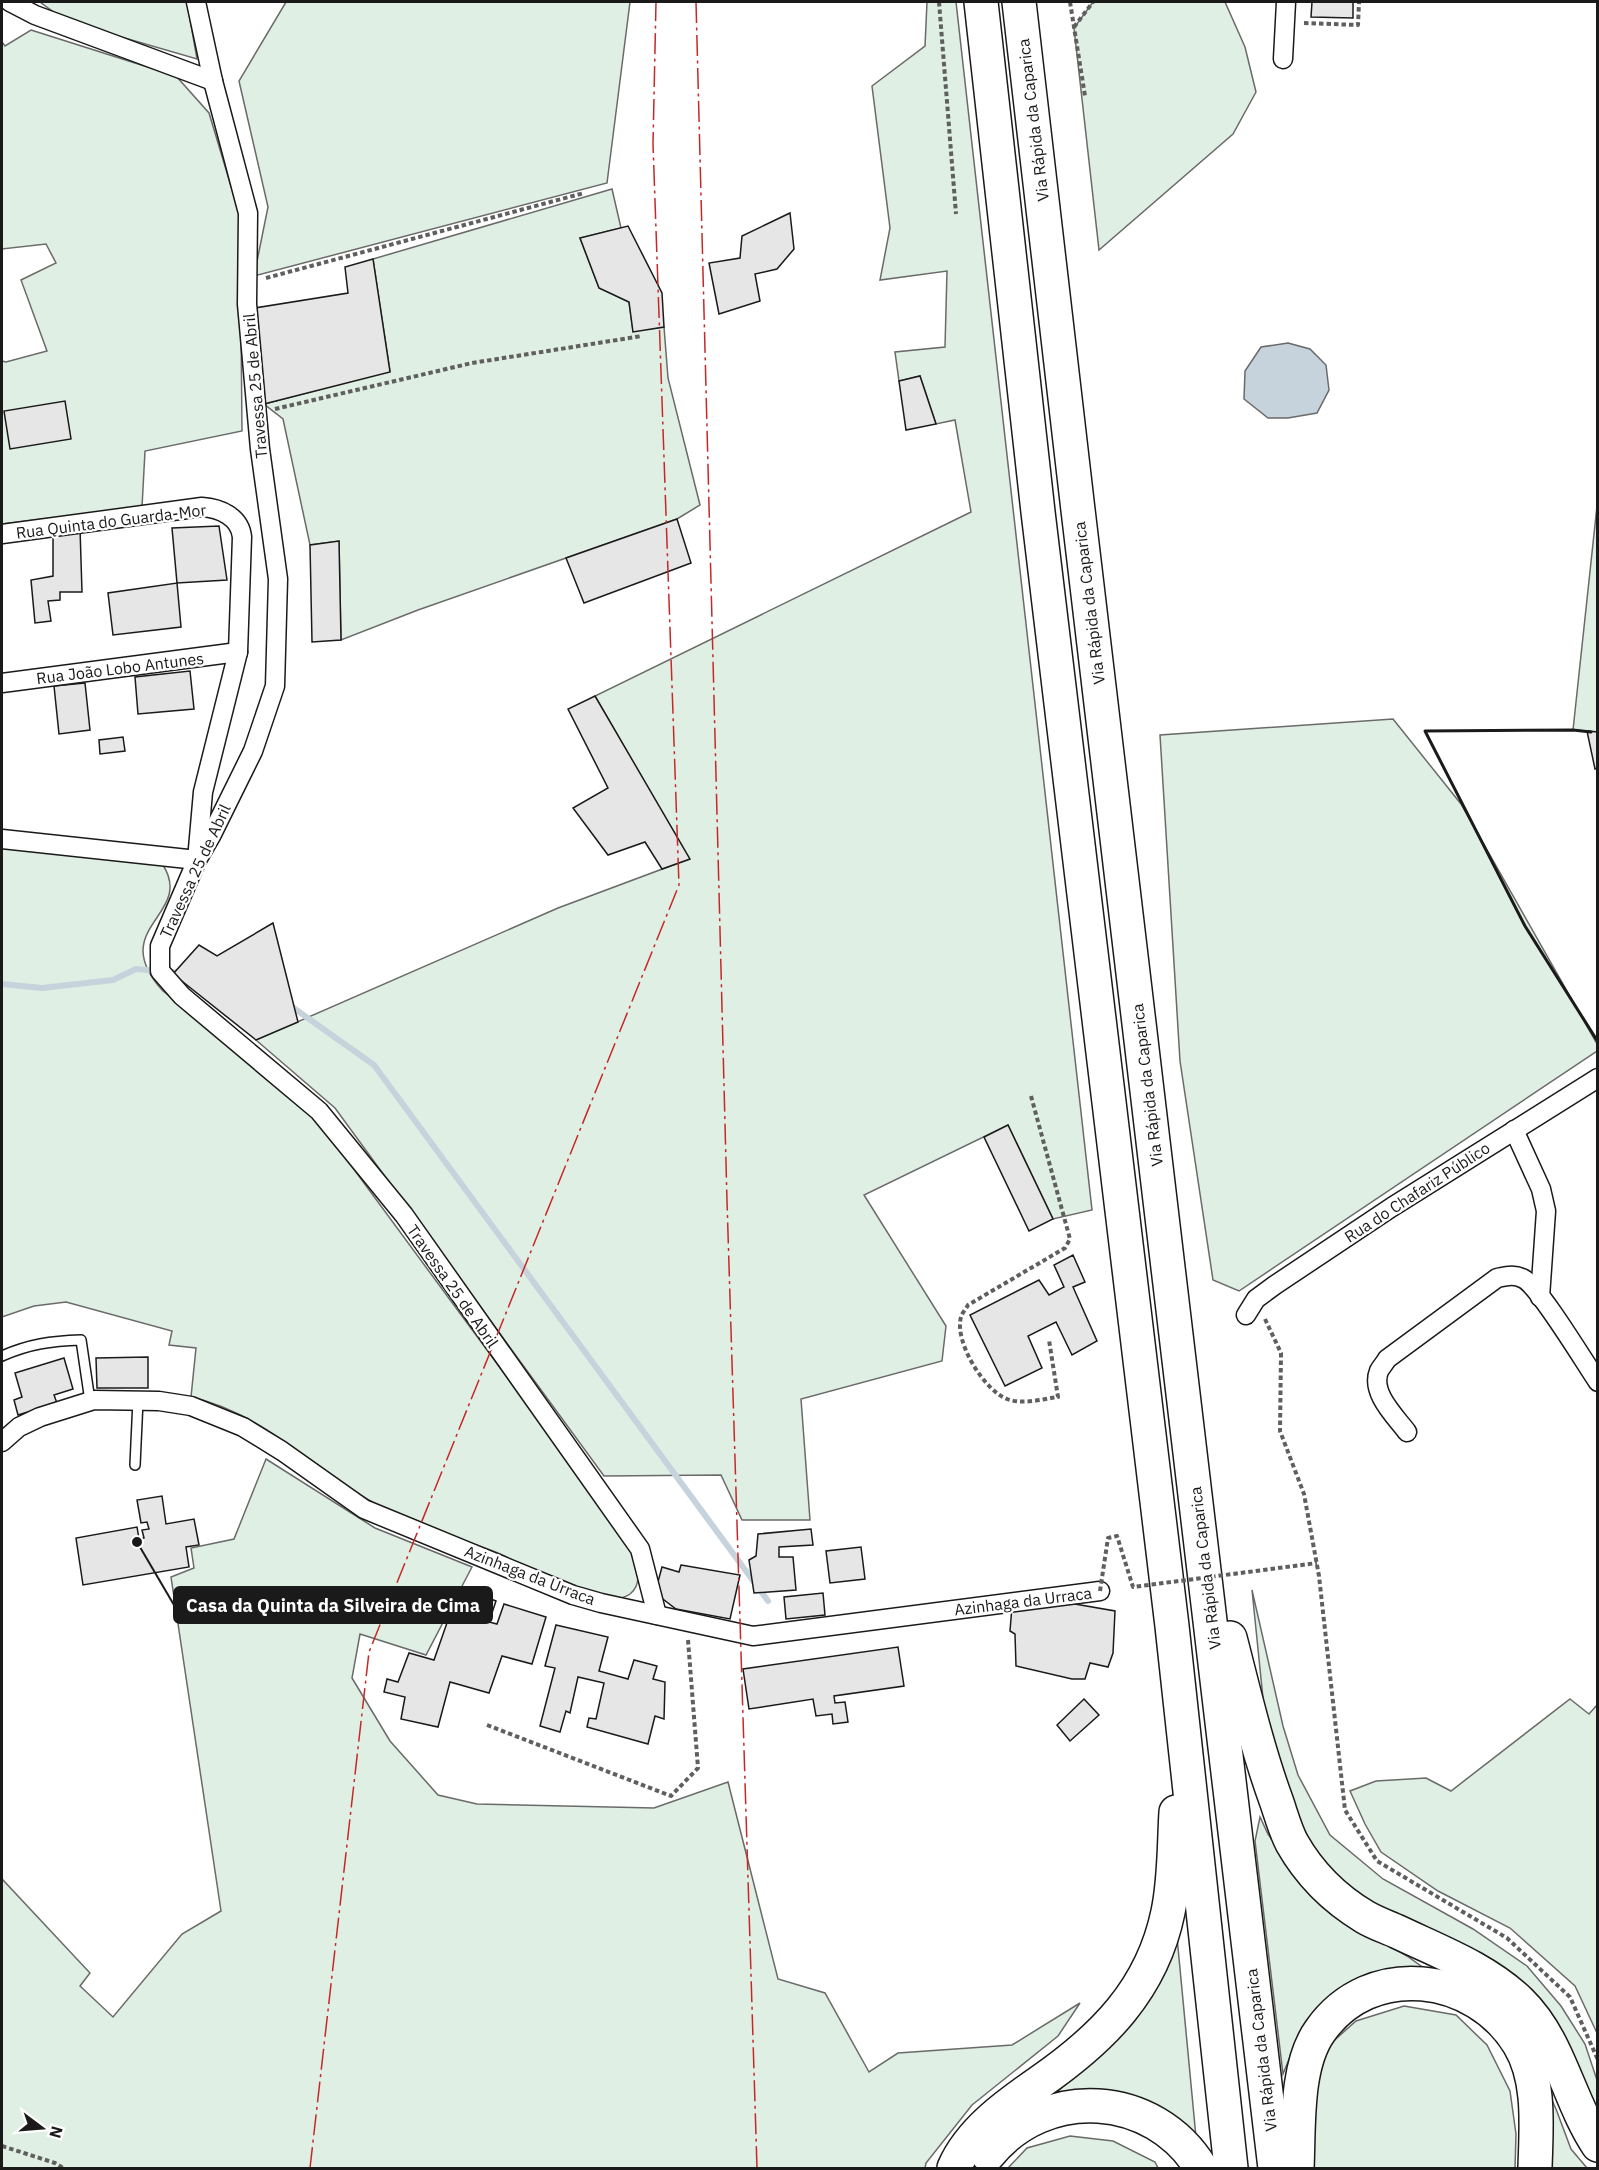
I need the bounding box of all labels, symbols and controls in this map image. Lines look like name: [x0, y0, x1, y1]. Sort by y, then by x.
street label: Via Rápida da Caparica: [1013, 37, 1053, 203]
street label: Travessa 25 de Abril: [239, 313, 271, 459]
street label: Rua Quinta do Guarda-Mor: [15, 499, 207, 543]
street label: Via Rápida da Caparica: [1069, 520, 1109, 686]
street label: Rua João Lobo Antunes: [35, 648, 205, 688]
street label: Travessa 25 de Abril: [155, 801, 235, 941]
street label: Via Rápida da Caparica: [1127, 1002, 1167, 1168]
street label: Rua do Chafariz Público: [1341, 1137, 1493, 1247]
street label: Travessa 25 de Abril: [403, 1221, 503, 1351]
street label: Via Rápida da Caparica: [1185, 1485, 1225, 1651]
street label: Azinhaga da Urraca: [462, 1541, 599, 1609]
street label: Azinhaga da Urraca: [953, 1583, 1093, 1619]
callout: Casa da Quinta da Silveira de Cima: [174, 1587, 492, 1623]
text: Casa da Quinta da Silveira de Cima: [186, 1594, 480, 1617]
street label: Via Rápida da Caparica: [1241, 1967, 1281, 2133]
north arrow: [12, 2098, 72, 2158]
text: N: [45, 2124, 68, 2140]

